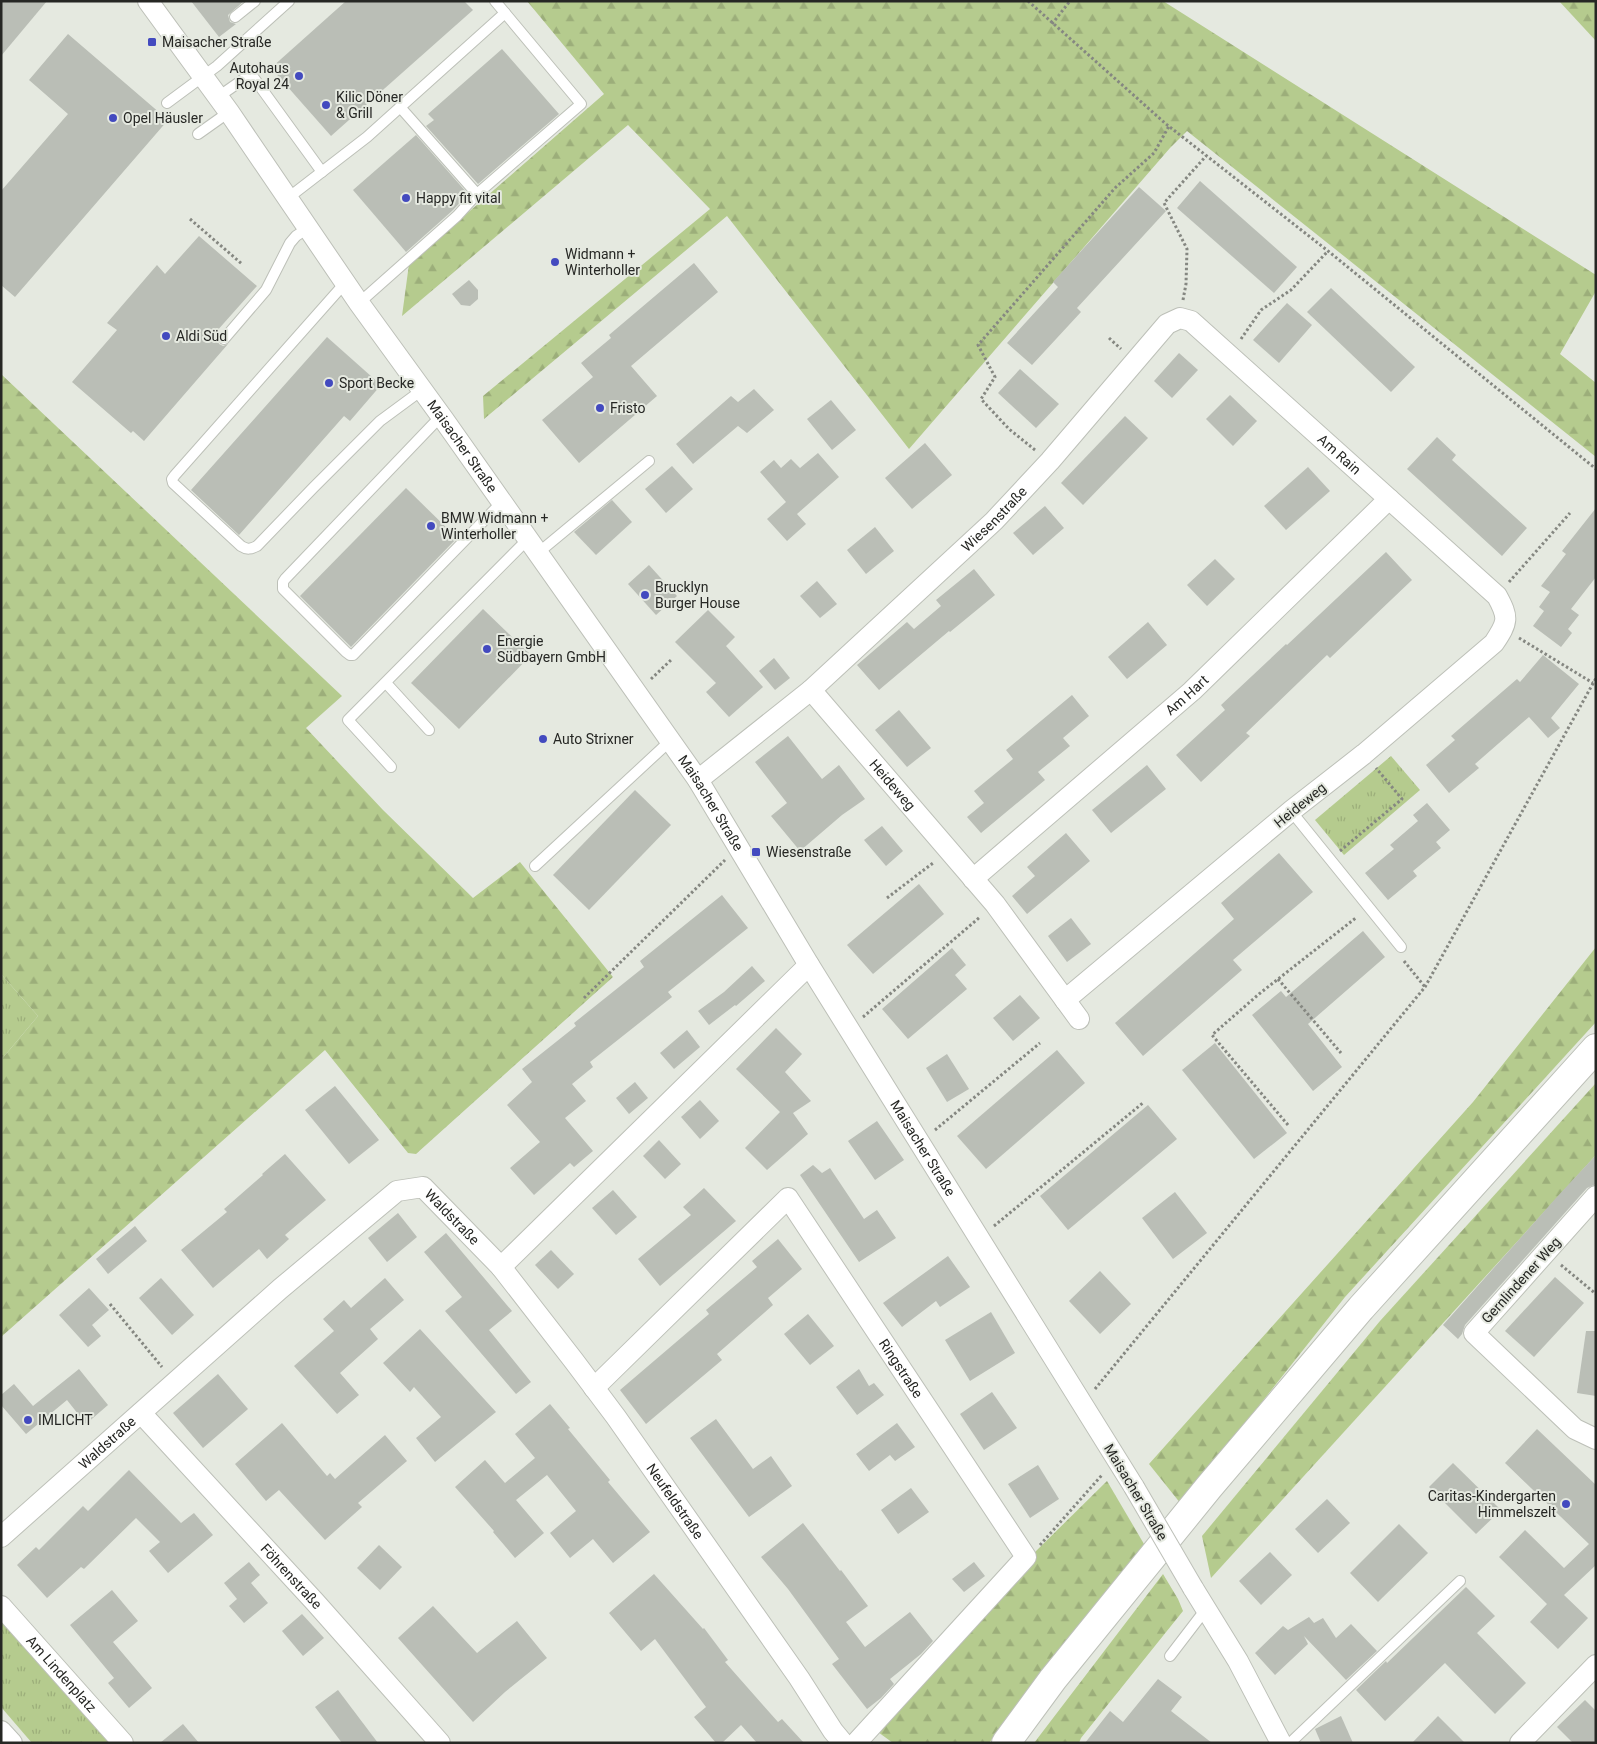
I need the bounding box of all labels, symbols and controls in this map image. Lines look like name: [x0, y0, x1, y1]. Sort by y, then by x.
place label: Maisacher Straße: [162, 34, 272, 50]
marker: Maisacher Straße: [146, 36, 158, 48]
place label: Autohaus Royal 24: [230, 60, 289, 92]
marker: Autohaus Royal 24: [293, 70, 305, 82]
place label: Kilic Döner & Grill: [336, 89, 403, 121]
marker: Kilic Döner & Grill: [320, 99, 332, 111]
place label: Opel Häusler: [123, 110, 203, 126]
marker: Opel Häusler: [107, 112, 119, 124]
place label: Happy fit vital: [416, 190, 501, 206]
marker: Happy fit vital: [400, 192, 412, 204]
place label: Widmann + Winterholler: [565, 246, 640, 278]
marker: Widmann + Winterholler: [549, 256, 561, 268]
place label: Aldi Süd: [176, 328, 227, 344]
marker: Aldi Süd: [160, 330, 172, 342]
place label: Sport Becke: [339, 375, 414, 391]
marker: Sport Becke: [323, 377, 335, 389]
street label: Maisacher Straße: [424, 397, 501, 495]
place label: Fristo: [610, 400, 645, 416]
marker: Fristo: [594, 402, 606, 414]
street label: Am Rain: [1315, 431, 1364, 478]
street label: Wiesenstraße: [958, 483, 1030, 555]
place label: BMW Widmann + Winterholler: [441, 510, 548, 542]
marker: BMW Widmann + Winterholler: [425, 520, 437, 532]
place label: Brucklyn Burger House: [655, 579, 740, 611]
marker: Brucklyn Burger House: [639, 589, 651, 601]
place label: Energie Südbayern GmbH: [497, 633, 606, 665]
marker: Energie Südbayern GmbH: [481, 643, 493, 655]
street label: Am Hart: [1162, 671, 1212, 718]
place label: Auto Strixner: [553, 731, 634, 747]
marker: Auto Strixner: [537, 733, 549, 745]
street label: Maisacher Straße: [675, 752, 747, 854]
street label: Heideweg: [866, 756, 919, 814]
street label: Heideweg: [1271, 779, 1329, 831]
place label: Wiesenstraße: [766, 844, 851, 860]
marker: Wiesenstraße: [750, 846, 762, 858]
street label: Maisacher Straße: [887, 1097, 959, 1199]
street label: Waldstraße: [422, 1186, 483, 1248]
street label: Gernlindener Weg: [1478, 1234, 1564, 1326]
street label: Ringstraße: [876, 1336, 926, 1401]
place label: IMLICHT: [38, 1412, 93, 1428]
street label: Waldstraße: [75, 1413, 139, 1472]
marker: IMLICHT: [22, 1414, 34, 1426]
street label: Maisacher Straße: [1101, 1441, 1171, 1543]
street label: Neufeldstraße: [643, 1461, 707, 1542]
place label: Caritas-Kindergarten Himmelszelt: [1428, 1488, 1556, 1520]
marker: Caritas-Kindergarten Himmelszelt: [1560, 1498, 1572, 1510]
street label: Föhrenstraße: [257, 1540, 325, 1612]
street label: Am Lindenplatz: [23, 1632, 100, 1716]

